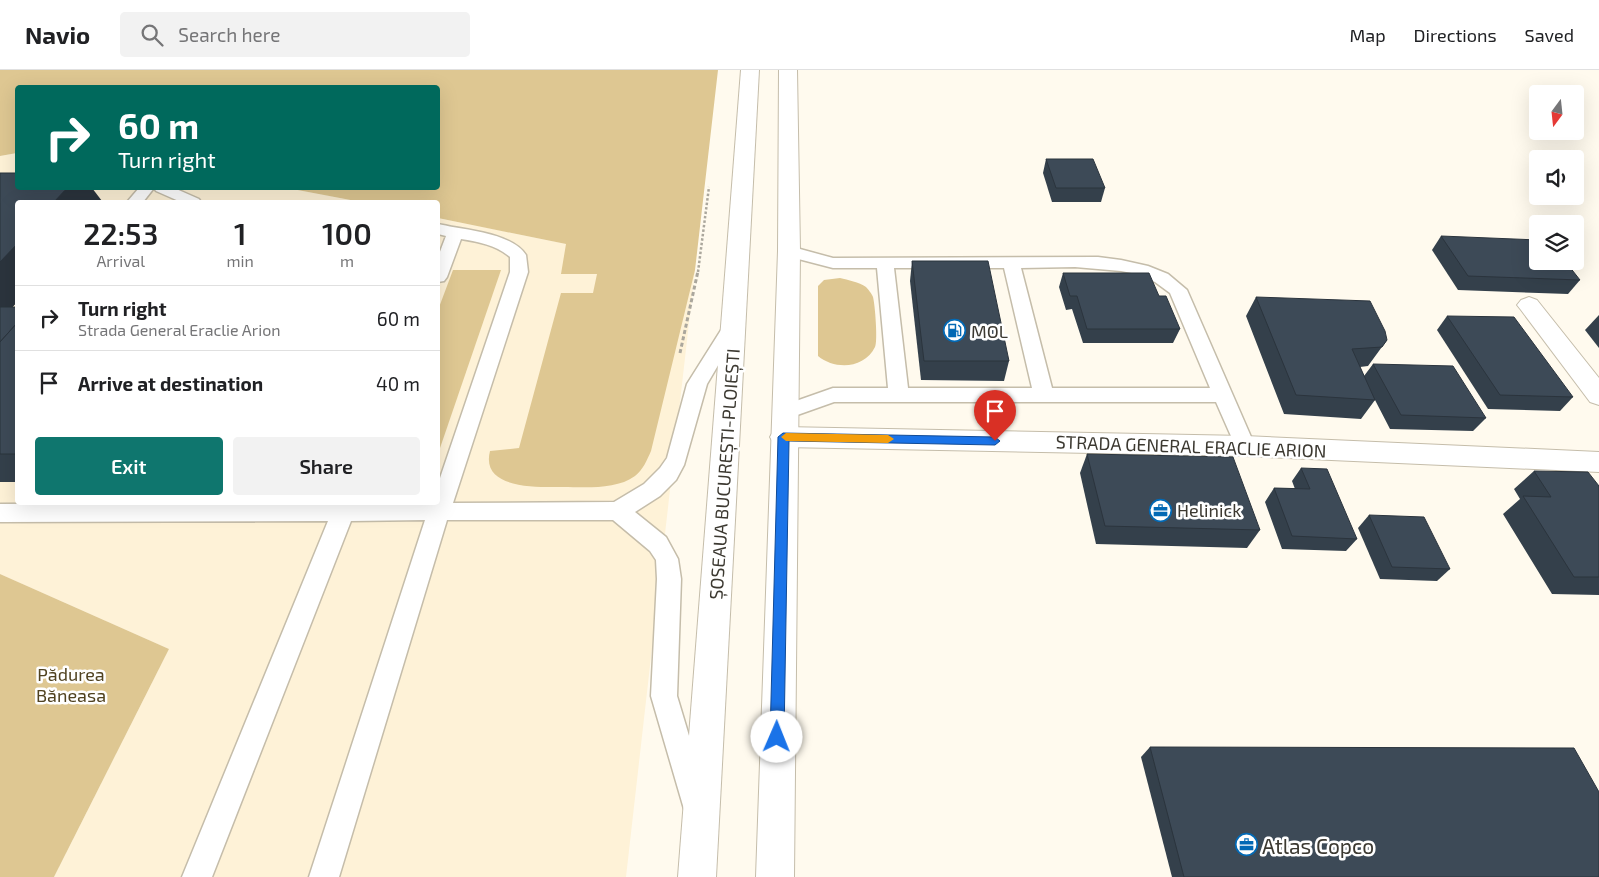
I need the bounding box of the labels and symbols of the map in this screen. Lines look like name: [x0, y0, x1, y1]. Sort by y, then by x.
north arrow: [1529, 85, 1584, 140]
fuel station icon: MOL: [943, 319, 967, 343]
place label: MOL: [971, 320, 1008, 342]
street label: ȘOSEAUA BUCUREȘTI-PLOIEȘTI: [704, 348, 745, 600]
pin: [974, 390, 1016, 441]
street label: STRADA GENERAL ERACLIE ARION: [1055, 430, 1327, 462]
office icon: Helinick: [1149, 498, 1173, 522]
place label: Helinick: [1177, 499, 1241, 521]
park label: Pădurea Băneasa: [36, 663, 106, 706]
position arrow: [750, 710, 802, 762]
office icon: Atlas Copco: [1234, 833, 1258, 857]
place label: Atlas Copco: [1262, 833, 1374, 858]

